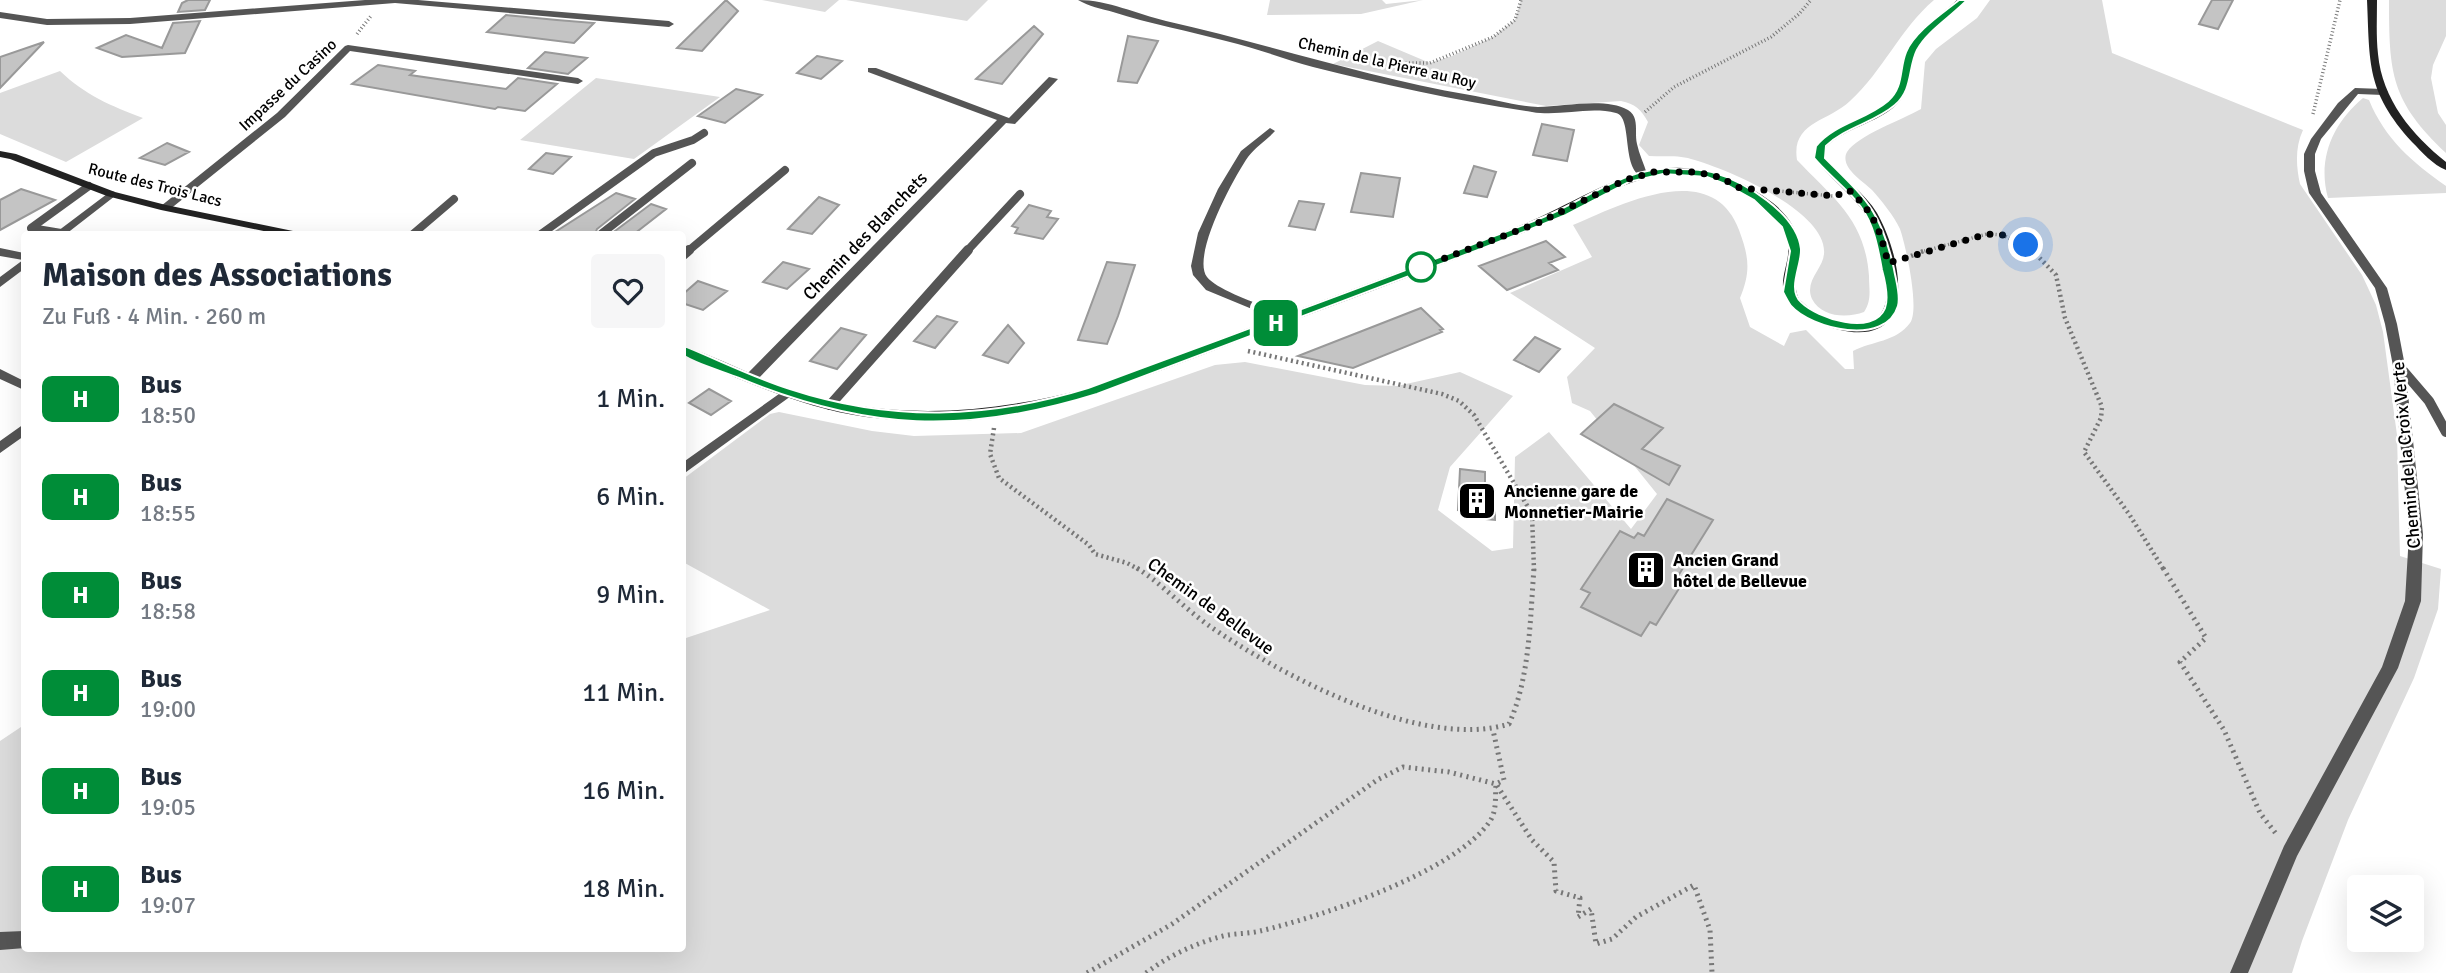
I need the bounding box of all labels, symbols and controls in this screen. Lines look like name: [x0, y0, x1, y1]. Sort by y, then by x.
street label: Chemin de la Pierre au Roy: [1296, 33, 1478, 93]
street label: Impasse du Casino: [235, 35, 341, 135]
street label: Route des Trois Lacs: [86, 159, 224, 211]
street label: Chemin des Blanchets: [798, 167, 932, 305]
your location: [2008, 227, 2043, 262]
unlabelled marker: [1406, 252, 1436, 282]
button: heart: [591, 254, 665, 328]
text: Maison des Associations: [42, 255, 392, 296]
line badge: H: [1253, 300, 1299, 346]
text: Zu Fuß · 4 Min. · 260 m: [42, 302, 266, 331]
text: H: [1268, 308, 1284, 338]
street label: Chemin de la Croix Verte: [2387, 361, 2425, 549]
text: Bus: [140, 369, 182, 401]
text: 1 Min.: [596, 383, 665, 415]
text: H: [72, 384, 89, 414]
text: 18:50: [140, 401, 196, 430]
text: Bus: [140, 467, 182, 499]
building icon: Ancienne gare de Monnetier-Mairie: [1456, 480, 1498, 522]
place label: Ancienne gare de Monnetier-Mairie: [1504, 480, 1644, 523]
text: 6 Min.: [596, 481, 665, 513]
text: H: [72, 482, 89, 512]
text: 18:55: [140, 499, 196, 528]
building icon: Ancien Grand hôtel de Bellevue: [1625, 549, 1667, 591]
place label: Ancien Grand hôtel de Bellevue: [1673, 549, 1807, 592]
street label: Chemin de Bellevue: [1143, 553, 1279, 659]
text: Bus: [140, 565, 182, 597]
text: 9 Min.: [596, 579, 665, 611]
text: H: [72, 580, 89, 610]
text: 18:58: [140, 597, 196, 626]
text: Bus: [140, 663, 182, 695]
text: 11 Min.: [582, 677, 665, 709]
text: H: [72, 678, 89, 708]
text: 19:00: [140, 695, 196, 724]
text: Bus: [140, 761, 182, 793]
text: 16 Min.: [582, 775, 665, 807]
text: H: [72, 776, 89, 806]
text: 19:05: [140, 793, 196, 822]
text: Bus: [140, 859, 182, 891]
text: 18 Min.: [582, 873, 665, 905]
text: H: [72, 874, 89, 904]
map controls: [2347, 875, 2424, 952]
button: layers: [2347, 875, 2424, 952]
text: 19:07: [140, 891, 196, 920]

